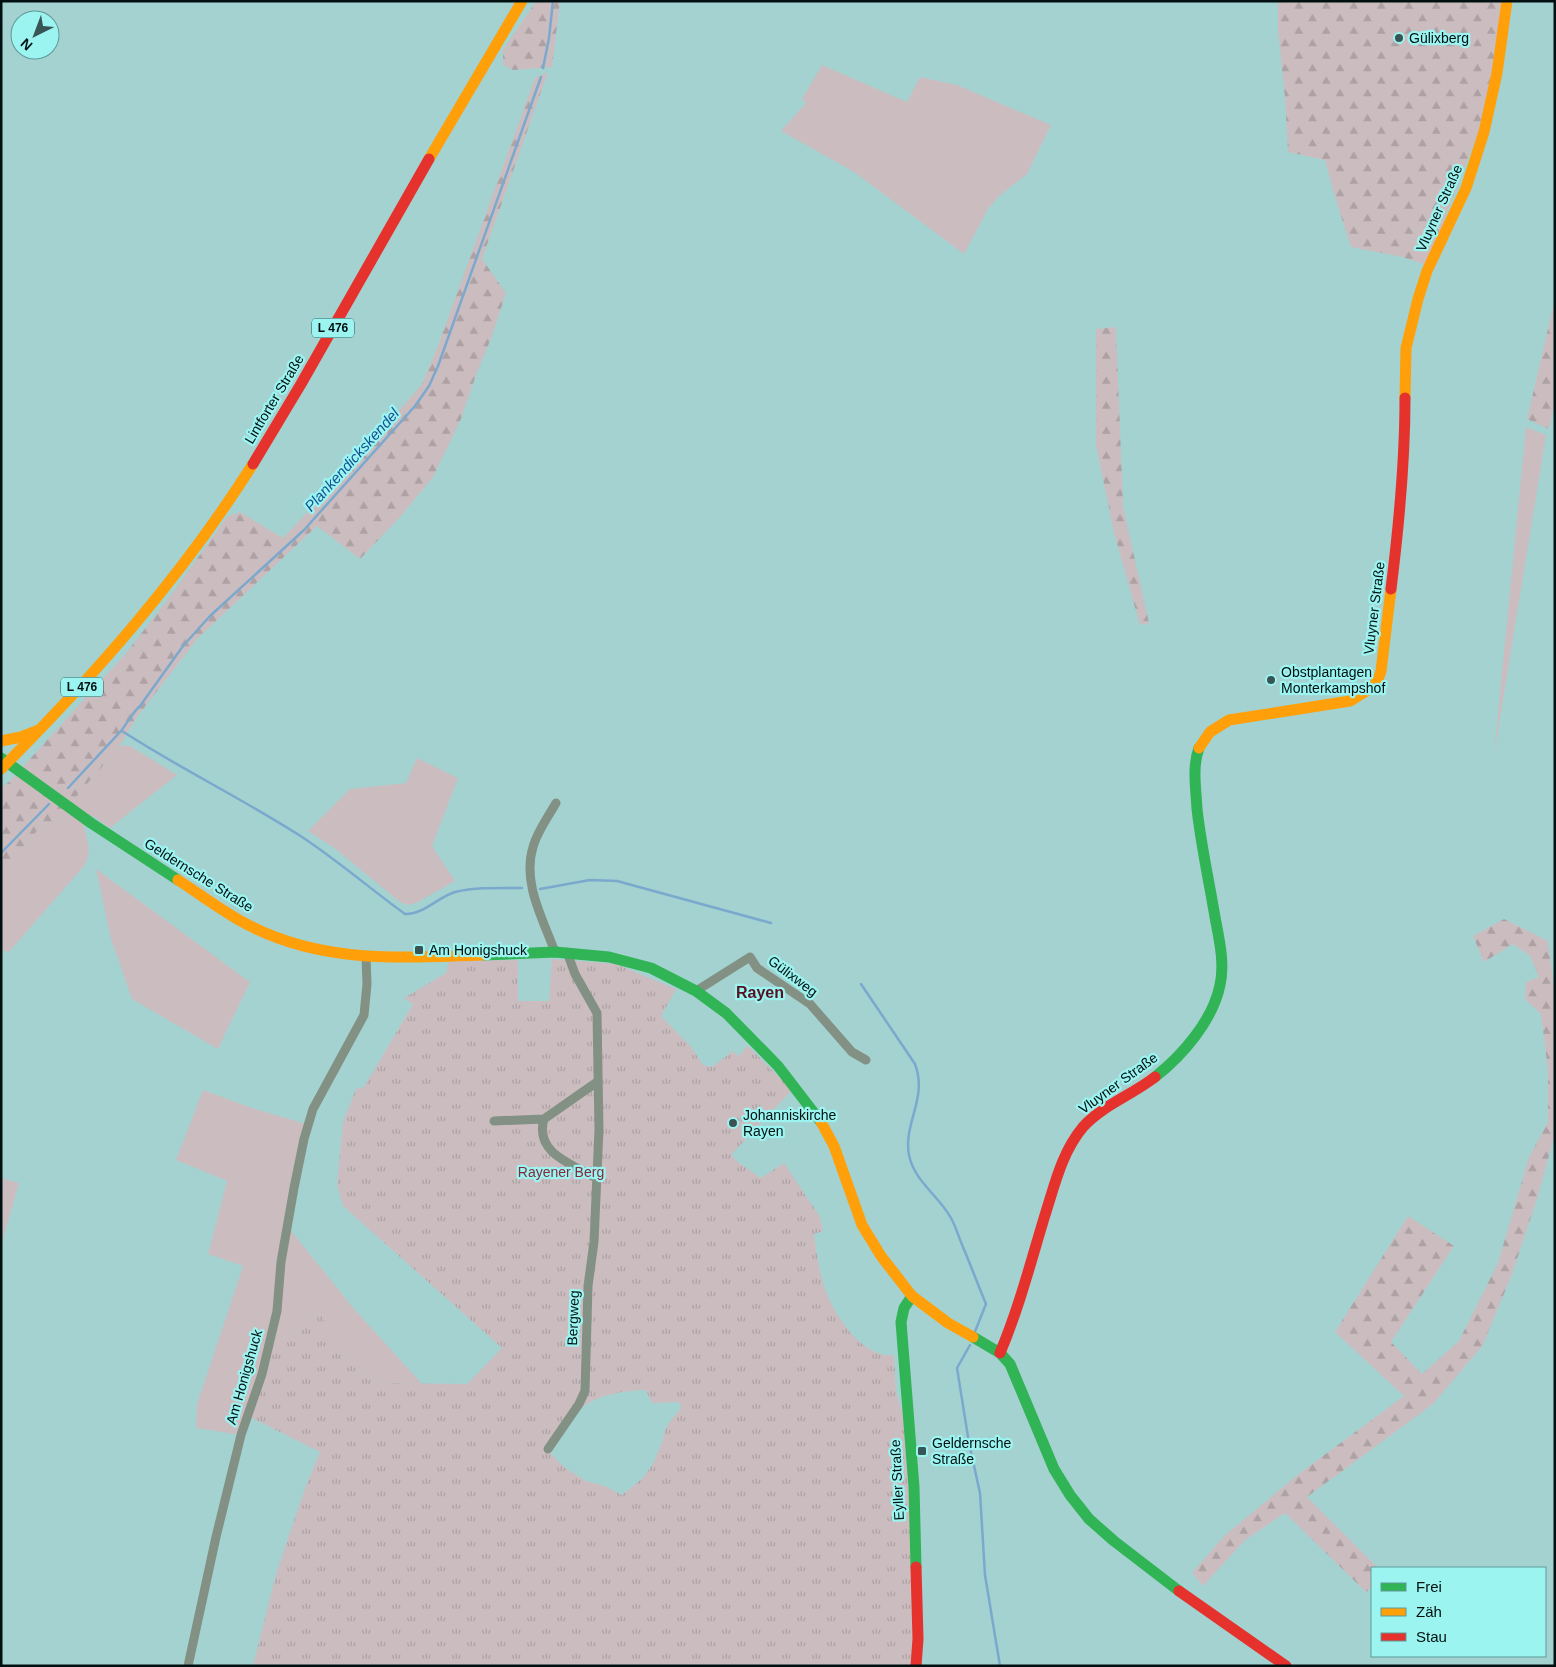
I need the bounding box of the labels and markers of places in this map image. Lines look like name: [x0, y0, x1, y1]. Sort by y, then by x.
place label: Gülixberg: [1409, 30, 1469, 46]
marker: Gülixberg: [1393, 32, 1405, 44]
place label: Obstplantagen Monterkampshof: [1281, 664, 1385, 696]
marker: Obstplantagen Monterkampshof: [1265, 674, 1277, 686]
place label: Am Honigshuck: [429, 942, 528, 958]
marker: Am Honigshuck: [413, 944, 425, 956]
place label: Johanniskirche Rayen: [743, 1107, 837, 1139]
marker: Johanniskirche Rayen: [727, 1117, 739, 1129]
place label: Geldernsche Straße: [932, 1435, 1012, 1467]
marker: Geldernsche Straße: [916, 1445, 928, 1457]

